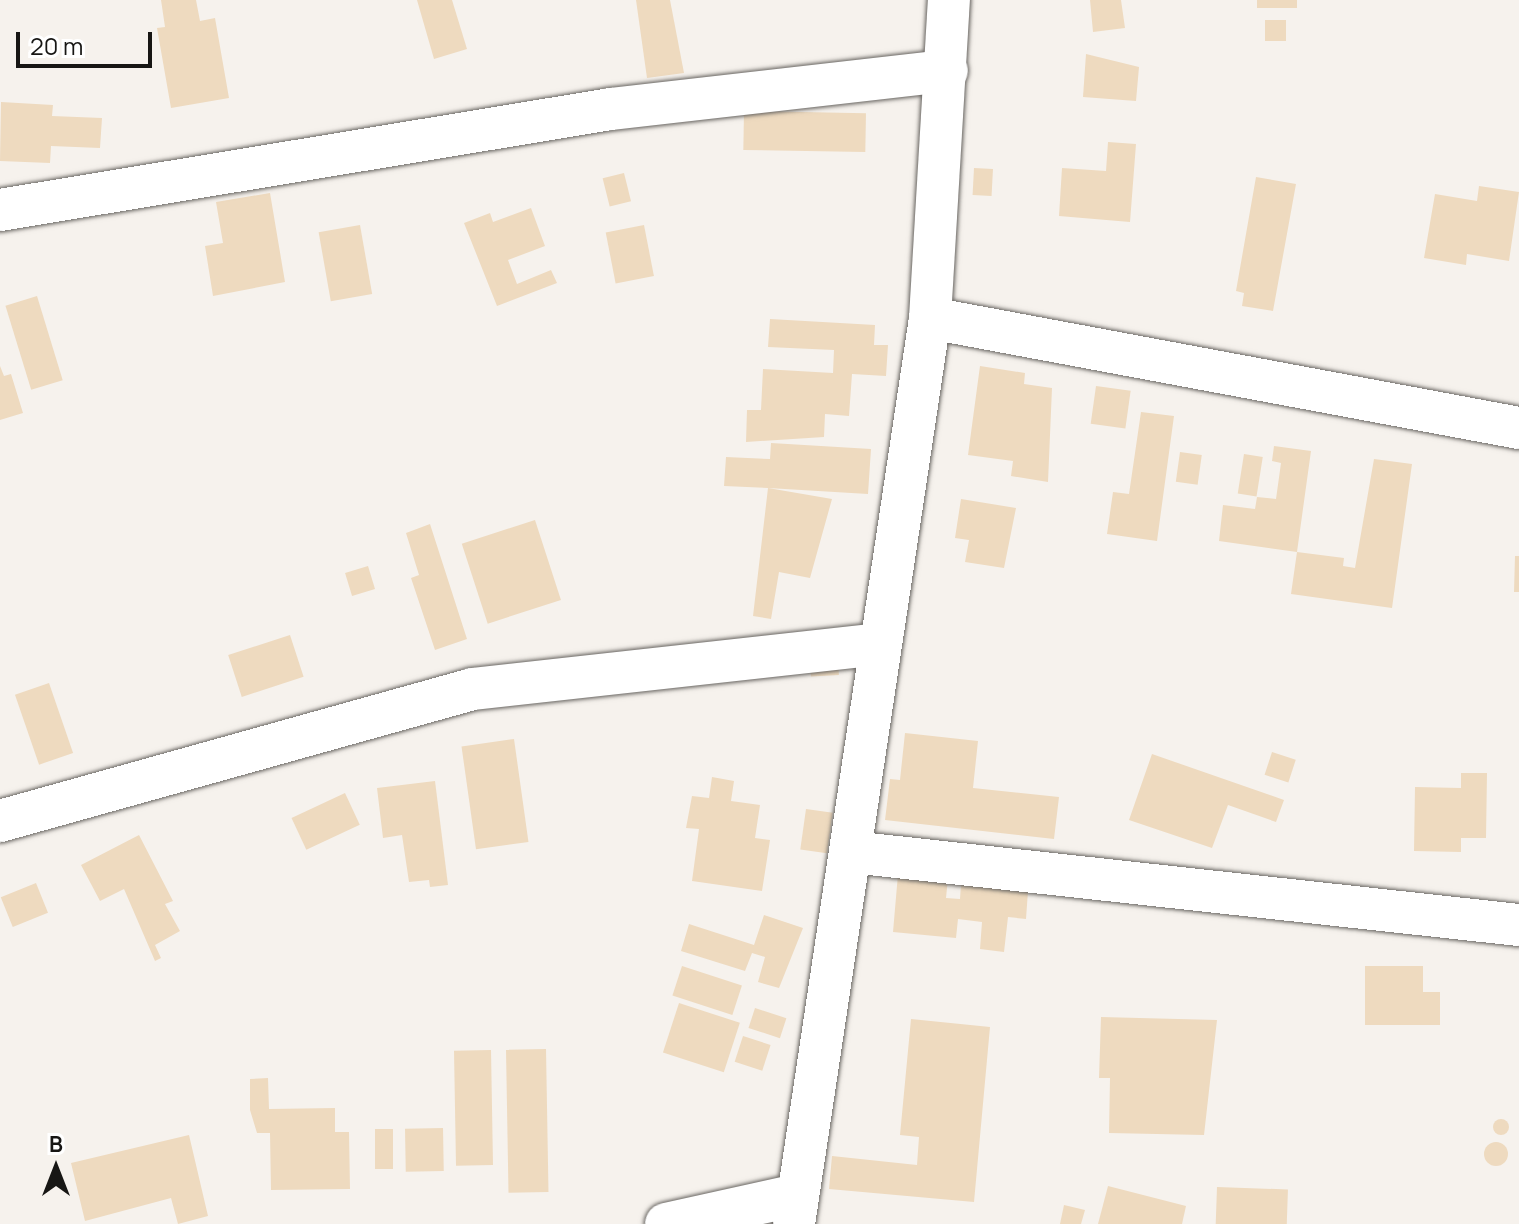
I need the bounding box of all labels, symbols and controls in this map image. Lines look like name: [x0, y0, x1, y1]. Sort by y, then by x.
scale bar: [20, 16, 156, 66]
text: 20 m: [30, 29, 83, 62]
north arrow: [16, 1128, 96, 1208]
text: B: [49, 1129, 63, 1159]

